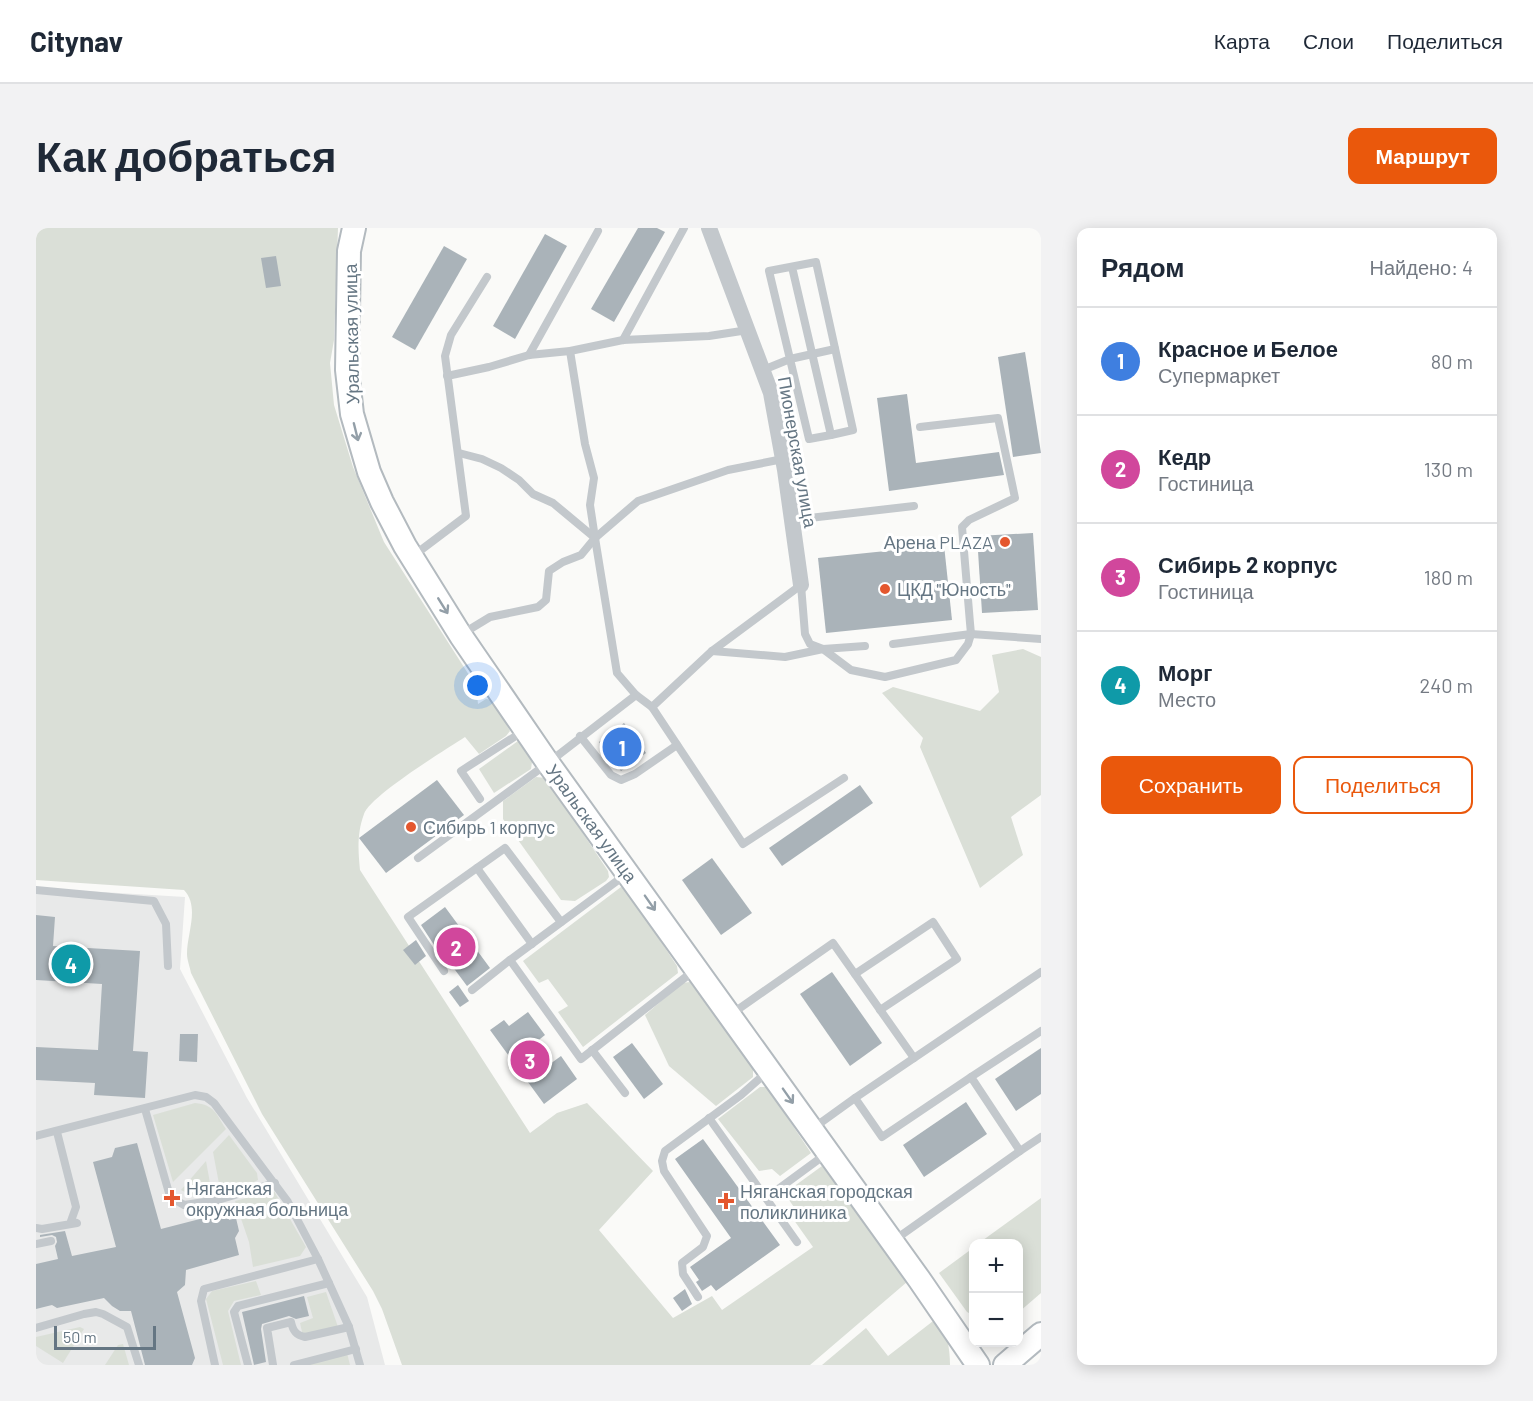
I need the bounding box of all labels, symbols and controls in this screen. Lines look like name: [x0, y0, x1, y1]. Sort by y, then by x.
text: Citynav: [30, 24, 123, 58]
text: Карта: [1214, 28, 1270, 53]
text: Слои: [1303, 28, 1354, 53]
text: Поделиться: [1387, 28, 1503, 53]
button: Маршрут: [1348, 128, 1497, 184]
text: Как добраться: [36, 130, 336, 180]
text: Рядом: [1101, 251, 1184, 282]
text: Найдено: 4: [1370, 255, 1473, 279]
street label: Уральская улица: [339, 263, 363, 405]
text: Красное и Белое: [1158, 335, 1338, 361]
text: 1: [1117, 349, 1124, 373]
text: 80 m: [1431, 349, 1473, 373]
text: Супермаркет: [1158, 363, 1280, 387]
street label: Пионерская улица: [774, 375, 822, 530]
one-way arrow: [351, 422, 363, 441]
text: Кедр: [1158, 443, 1211, 469]
text: 2: [1115, 457, 1126, 481]
text: 130 m: [1424, 457, 1473, 481]
text: Гостиница: [1158, 471, 1254, 495]
place label: Арена PLAZA: [884, 531, 993, 553]
marker: Арена PLAZA: [998, 535, 1012, 549]
text: Сибирь 2 корпус: [1158, 551, 1337, 577]
text: 3: [1115, 565, 1126, 589]
text: 180 m: [1424, 565, 1473, 589]
place label: ЦКД "Юность": [897, 578, 1011, 600]
text: Гостиница: [1158, 579, 1254, 603]
marker: ЦКД "Юность": [878, 582, 892, 596]
one-way arrow: [437, 597, 449, 614]
text: Морг: [1158, 659, 1212, 685]
your location: [463, 671, 492, 700]
text: 4: [1114, 673, 1127, 697]
text: 240 m: [1419, 673, 1473, 697]
text: Место: [1158, 687, 1216, 711]
pin: 1: [602, 724, 642, 770]
button: Сохранить: [1101, 756, 1281, 814]
button: Поделиться: [1293, 756, 1473, 814]
street label: Уральская улица: [542, 760, 643, 887]
place label: Сибирь 1 корпус: [423, 816, 555, 838]
marker: Сибирь 1 корпус: [404, 820, 418, 834]
one-way arrow: [644, 895, 656, 911]
pin: 2: [436, 924, 476, 970]
pin: 4: [51, 942, 90, 986]
pin: 3: [510, 1038, 550, 1082]
one-way arrow: [782, 1088, 794, 1104]
place label: Няганская окружная больница: [186, 1177, 349, 1220]
place label: Няганская городская поликлиника: [740, 1180, 913, 1223]
marker: Няганская окружная больница: [163, 1189, 181, 1207]
marker: Няганская городская поликлиника: [717, 1192, 735, 1210]
map controls: [969, 1239, 1023, 1347]
button: +: [969, 1239, 1023, 1293]
button: −: [969, 1293, 1023, 1347]
scale bar: [54, 1323, 156, 1350]
text: 50 m: [63, 1327, 97, 1346]

